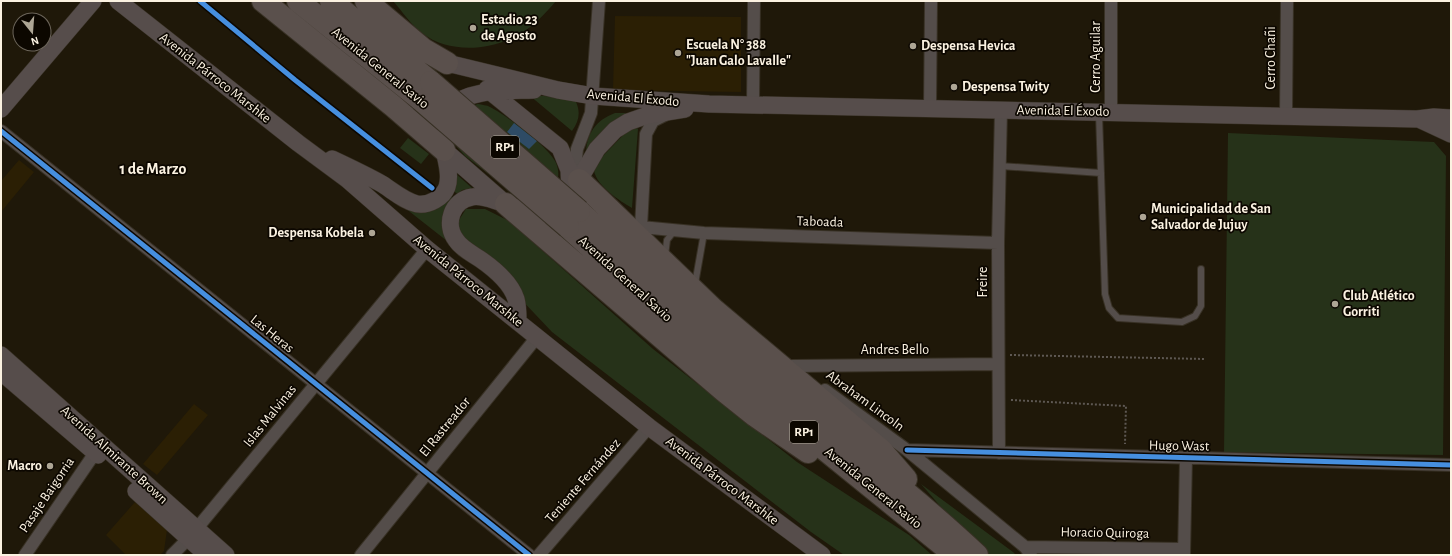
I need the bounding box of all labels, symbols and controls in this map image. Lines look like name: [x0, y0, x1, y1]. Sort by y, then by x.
north arrow: [12, 12, 52, 52]
place label: Estadio 23 de Agosto: [481, 13, 538, 43]
street label: Cerro Aguilar: [1089, 21, 1103, 93]
marker: Estadio 23 de Agosto: [468, 23, 478, 33]
street label: Avenida General Savio: [329, 25, 431, 111]
street label: Cerro Chañi: [1264, 26, 1278, 90]
street label: Avenida Párroco Marshke: [157, 30, 273, 126]
text: N: [30, 35, 40, 47]
place label: Escuela N° 388 "Juan Galo Lavalle": [686, 38, 791, 68]
place label: Despensa Hevica: [921, 39, 1016, 53]
marker: Despensa Hevica: [908, 41, 918, 51]
marker: Escuela N° 388 "Juan Galo Lavalle": [673, 48, 683, 58]
place label: Despensa Twity: [962, 80, 1050, 94]
marker: Despensa Twity: [949, 82, 959, 92]
street label: Avenida El Éxodo: [586, 84, 680, 109]
street label: Avenida El Éxodo: [1017, 100, 1110, 119]
road number: RP1: [491, 136, 519, 158]
district label: 1 de Marzo: [120, 161, 187, 177]
place label: Municipalidad de San Salvador de Jujuy: [1151, 202, 1271, 232]
marker: Municipalidad de San Salvador de Jujuy: [1138, 212, 1148, 222]
street label: Taboada: [796, 214, 844, 230]
place label: Despensa Kobela: [268, 226, 364, 240]
marker: Despensa Kobela: [367, 228, 377, 238]
street label: Avenida Párroco Marshke: [410, 232, 526, 330]
street label: Avenida General Savio: [576, 234, 674, 325]
street label: Freire: [976, 267, 990, 297]
place label: Club Atlético Gorriti: [1343, 289, 1415, 319]
marker: Club Atlético Gorriti: [1330, 299, 1340, 309]
street label: Las Heras: [248, 312, 296, 356]
street label: Andres Bello: [861, 343, 929, 357]
street label: Abraham Lincoln: [823, 368, 907, 434]
street label: Islas Malvinas: [241, 382, 299, 450]
street label: El Rastreador: [417, 394, 473, 459]
street label: Avenida Almirante Brown: [58, 403, 170, 507]
road number: RP1: [790, 421, 818, 443]
street label: Avenida Párroco Marshke: [663, 434, 781, 528]
street label: Teniente Fernández: [543, 436, 623, 526]
street label: Hugo Wast: [1149, 438, 1210, 454]
street label: Avenida General Savio: [822, 445, 924, 531]
street label: Pasaje Baigorria: [17, 454, 78, 535]
place label: Macro: [7, 459, 42, 473]
marker: Macro: [45, 461, 55, 471]
street label: Horacio Quiroga: [1060, 525, 1150, 541]

